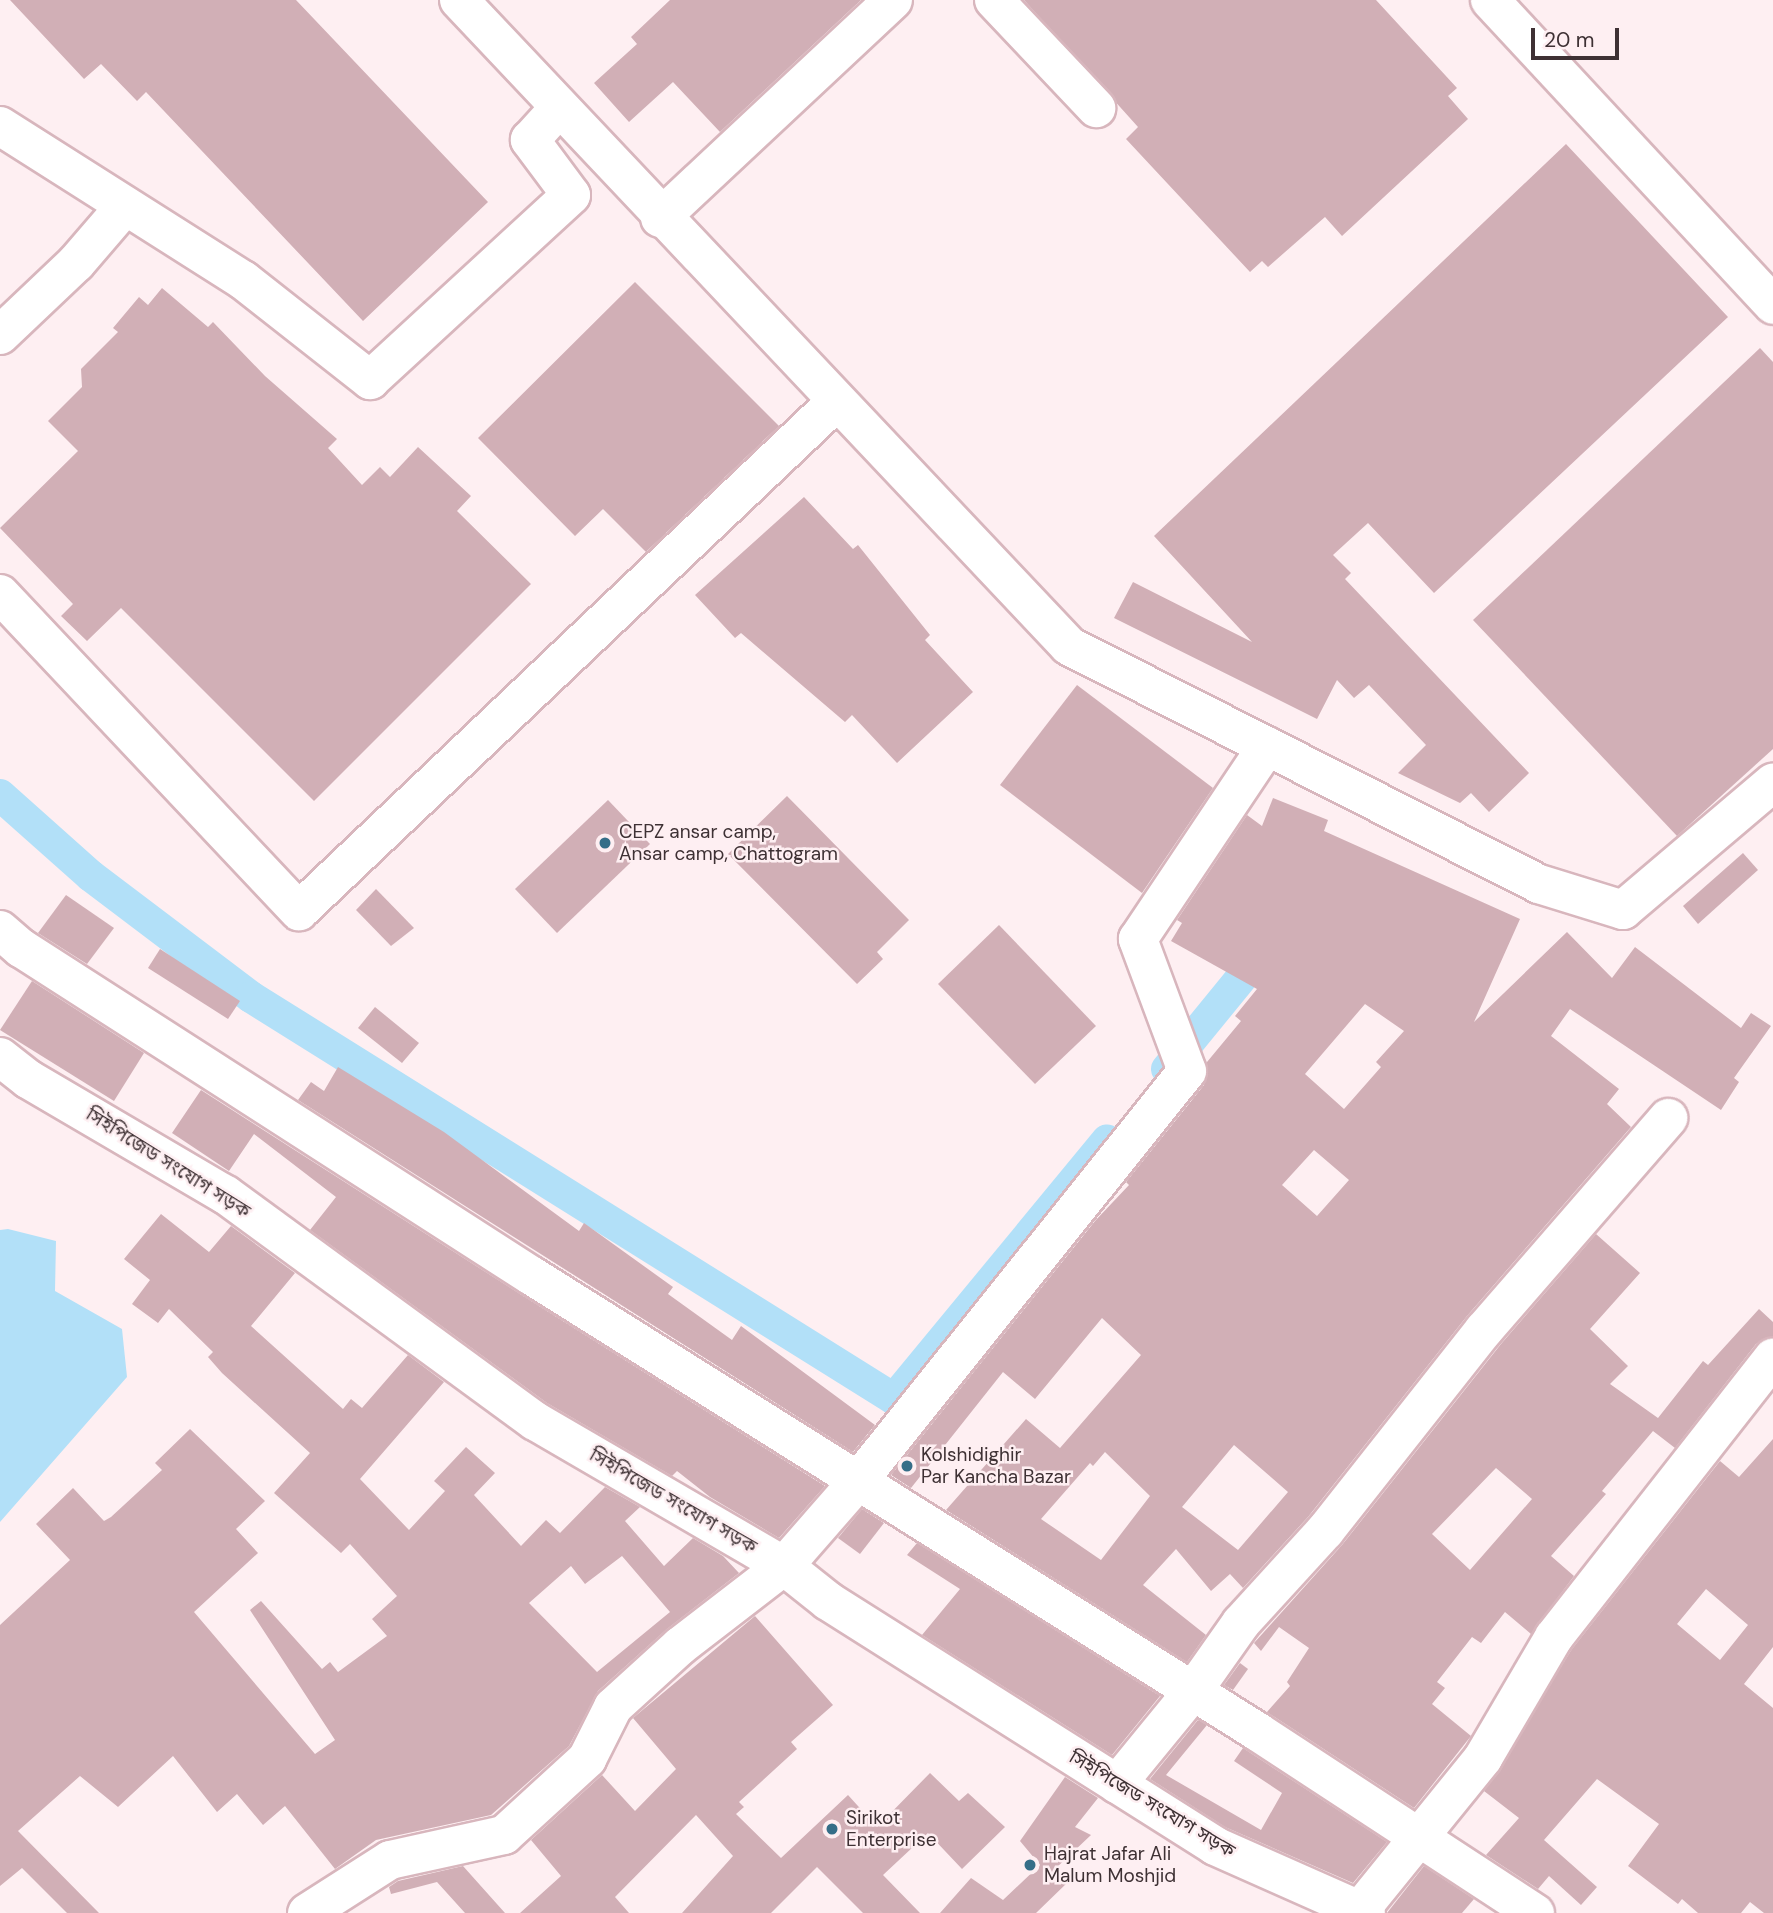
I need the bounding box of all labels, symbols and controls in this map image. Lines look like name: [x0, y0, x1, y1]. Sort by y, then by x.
scale bar: [1535, 14, 1622, 58]
text: 20 m: [1544, 26, 1595, 54]
place label: CEPZ ansar camp, Ansar camp, Chattogram: [619, 821, 838, 865]
marker: CEPZ ansar camp, Ansar camp, Chattogram: [597, 835, 613, 851]
street label: সিইপিজেড সংযোগ সড়ক: [82, 1103, 254, 1223]
street label: সিইপিজেড সংযোগ সড়ক: [585, 1444, 761, 1558]
place label: Kolshidighir Par Kancha Bazar: [921, 1444, 1071, 1488]
marker: Kolshidighir Par Kancha Bazar: [899, 1458, 915, 1474]
street label: সিইপিজেড সংযোগ সড়ক: [1065, 1745, 1239, 1863]
place label: Sirikot Enterprise: [846, 1807, 936, 1851]
marker: Sirikot Enterprise: [824, 1821, 840, 1837]
place label: Hajrat Jafar Ali Malum Moshjid: [1044, 1843, 1176, 1887]
marker: Hajrat Jafar Ali Malum Moshjid: [1022, 1857, 1038, 1873]

